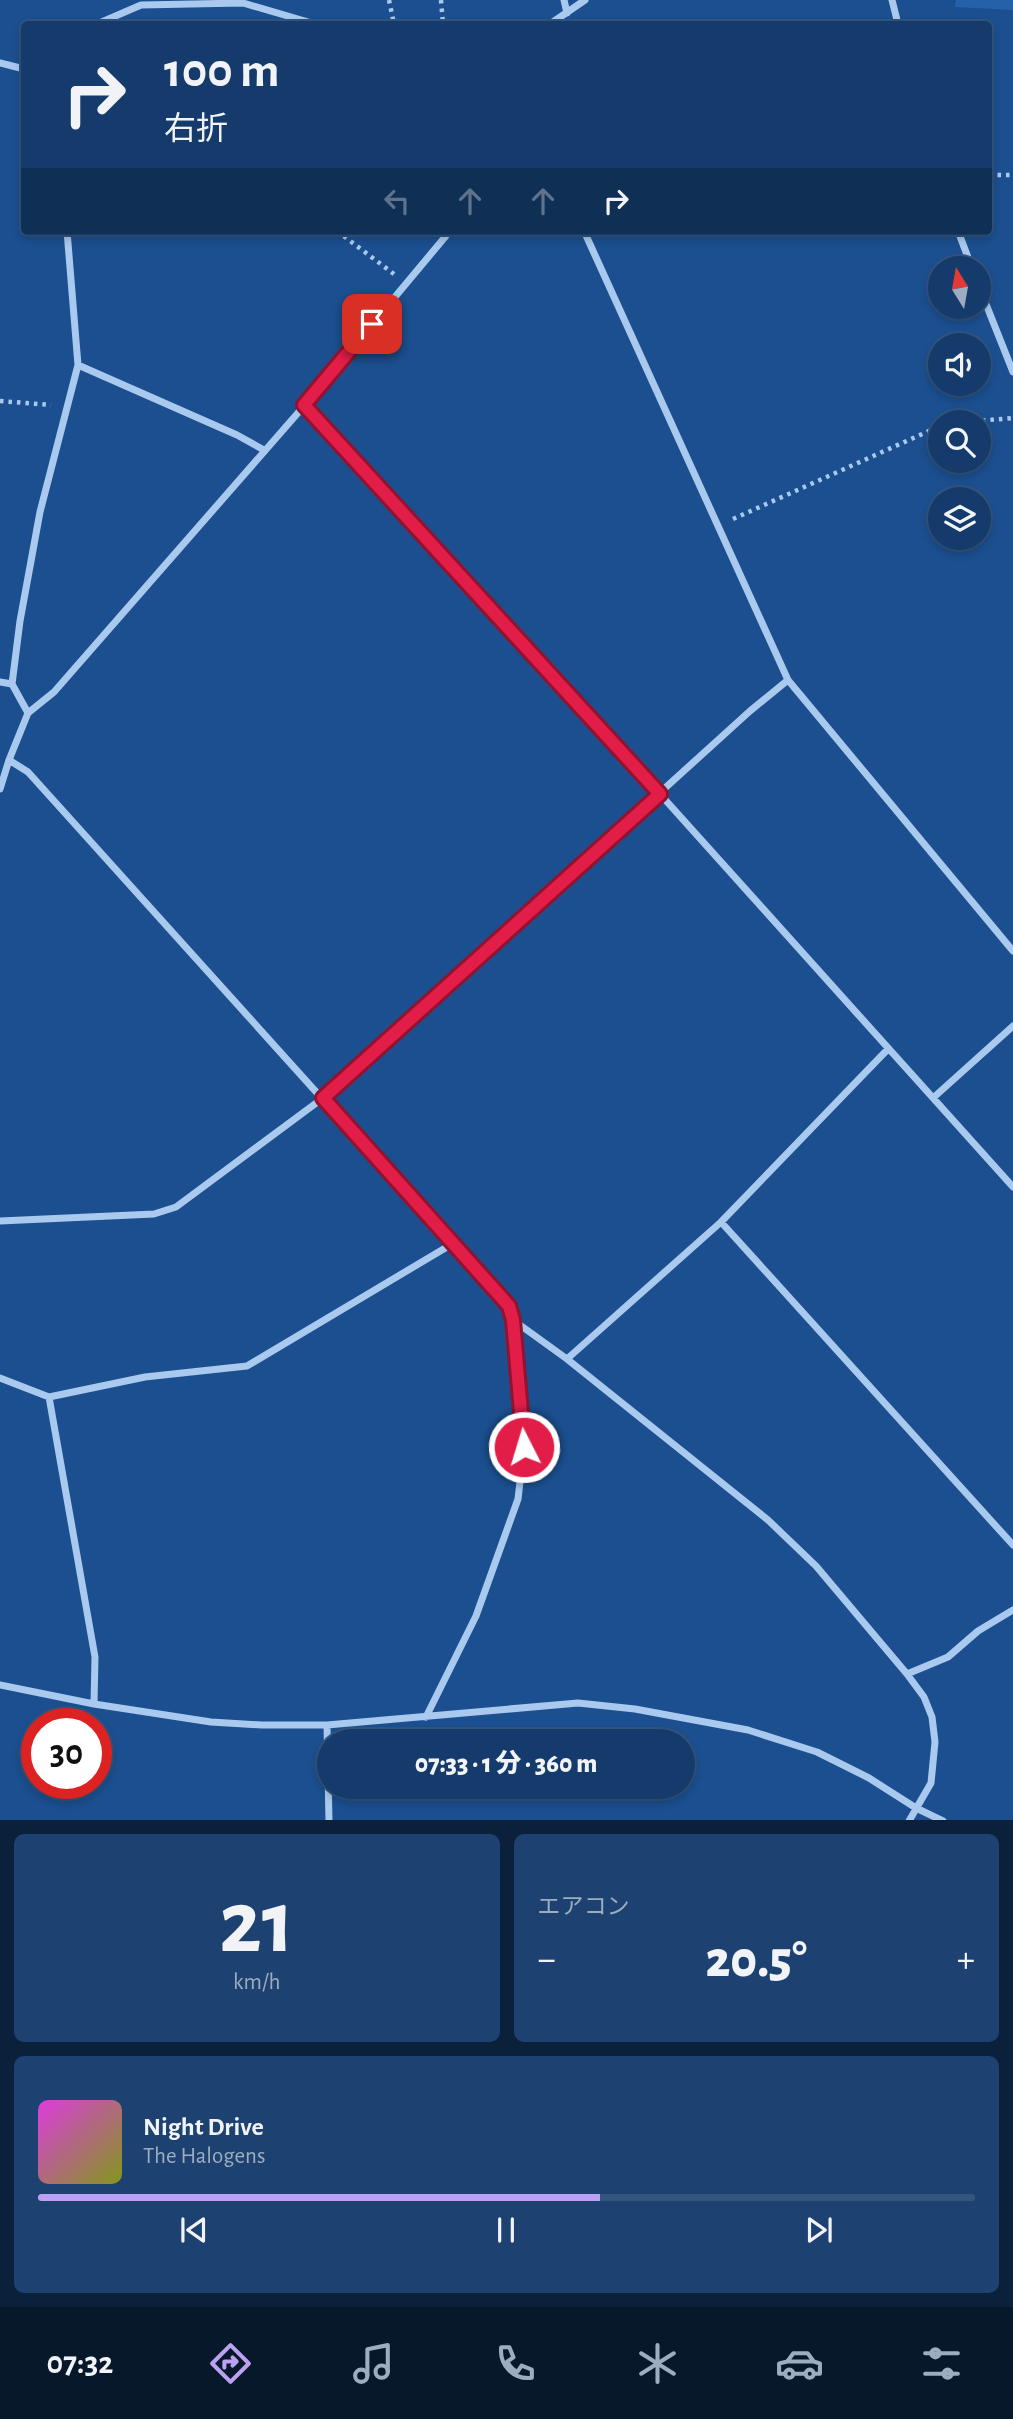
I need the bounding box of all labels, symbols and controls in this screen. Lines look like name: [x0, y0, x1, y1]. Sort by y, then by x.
text: 100 m: [164, 47, 280, 96]
icon: right: [49, 49, 140, 140]
text: 右折: [164, 113, 228, 145]
icon: left: [378, 182, 416, 220]
icon: ahead: [451, 182, 489, 220]
icon: ahead: [524, 182, 562, 220]
icon: right: [597, 182, 635, 220]
north arrow: [928, 256, 990, 318]
map controls: [928, 256, 991, 550]
pin: [342, 294, 402, 354]
icon: arrive: [353, 305, 391, 343]
button: sound: [928, 333, 991, 396]
button: search: [928, 410, 991, 473]
button: layers: [928, 487, 991, 550]
position arrow: [487, 1410, 561, 1484]
speed limit sign: 30: [21, 1708, 112, 1799]
text: 07:33 · 1 分 · 360 m: [415, 1751, 597, 1777]
text: 21: [219, 1878, 295, 1969]
text: エアコン: [538, 1896, 630, 1919]
text: 20.5°: [705, 1934, 807, 1986]
text: −: [538, 1941, 556, 1979]
text: +: [957, 1941, 975, 1979]
text: km/h: [233, 1971, 280, 1994]
text: Night Drive: [143, 2114, 264, 2140]
text: The Halogens: [143, 2145, 265, 2168]
icon: previous: [175, 2211, 213, 2249]
icon: pause: [487, 2211, 525, 2249]
icon: next: [800, 2211, 838, 2249]
icon: directions: [206, 2339, 255, 2388]
icon: music: [349, 2339, 398, 2388]
icon: phone: [491, 2339, 540, 2388]
icon: climate: [633, 2339, 682, 2388]
icon: car: [775, 2339, 824, 2388]
icon: filters: [917, 2339, 966, 2388]
text: 07:32: [47, 2347, 113, 2379]

